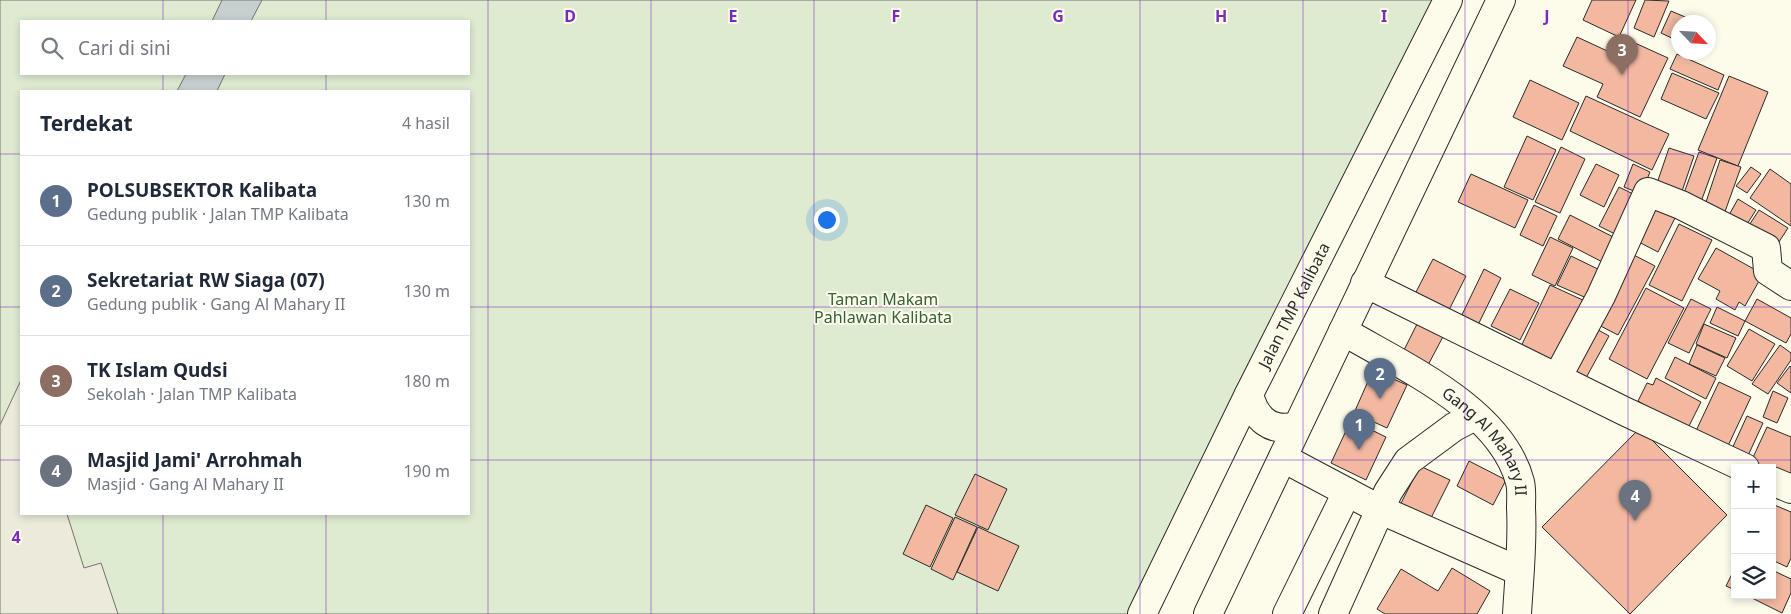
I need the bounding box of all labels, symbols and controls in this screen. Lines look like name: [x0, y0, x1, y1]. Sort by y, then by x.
text: D: [564, 5, 576, 27]
text: E: [729, 5, 738, 27]
text: F: [892, 5, 900, 27]
text: G: [1052, 5, 1064, 27]
text: H: [1215, 5, 1227, 27]
text: I: [1381, 5, 1387, 27]
text: J: [1542, 5, 1550, 27]
north arrow: [1671, 15, 1716, 60]
search box: [20, 20, 470, 75]
icon: search: [38, 34, 66, 62]
pin: 3: [1606, 34, 1638, 75]
text: Cari di sini: [78, 35, 171, 61]
text: Terdekat: [40, 109, 133, 137]
text: 4 hasil: [402, 112, 450, 134]
text: POLSUBSEKTOR Kalibata: [87, 177, 317, 203]
text: 1: [51, 190, 61, 212]
text: 130 m: [403, 190, 450, 212]
text: Gedung publik · Jalan TMP Kalibata: [87, 203, 349, 225]
your location: [814, 207, 840, 233]
street label: Jalan TMP Kalibata: [1252, 238, 1335, 374]
text: Sekretariat RW Siaga (07): [87, 267, 325, 293]
text: 2: [51, 280, 61, 302]
text: 130 m: [403, 280, 450, 302]
park label: Taman Makam Pahlawan Kalibata: [814, 288, 952, 328]
text: Gedung publik · Gang Al Mahary II: [87, 293, 345, 315]
text: TK Islam Qudsi: [87, 357, 228, 383]
pin: 2: [1364, 358, 1396, 399]
text: 3: [51, 370, 61, 392]
text: 180 m: [403, 370, 450, 392]
street label: Gang Al Mahary II: [1438, 382, 1532, 496]
text: Sekolah · Jalan TMP Kalibata: [87, 383, 297, 405]
pin: 1: [1343, 409, 1375, 450]
text: Masjid Jami' Arrohmah: [87, 447, 302, 473]
text: 4: [51, 460, 61, 482]
text: 190 m: [403, 460, 450, 482]
map controls: [1731, 464, 1776, 599]
button: +: [1731, 464, 1776, 509]
text: Masjid · Gang Al Mahary II: [87, 473, 284, 495]
pin: 4: [1619, 480, 1651, 521]
button: −: [1731, 509, 1776, 554]
text: 4: [11, 526, 21, 548]
button: layers: [1731, 554, 1776, 599]

